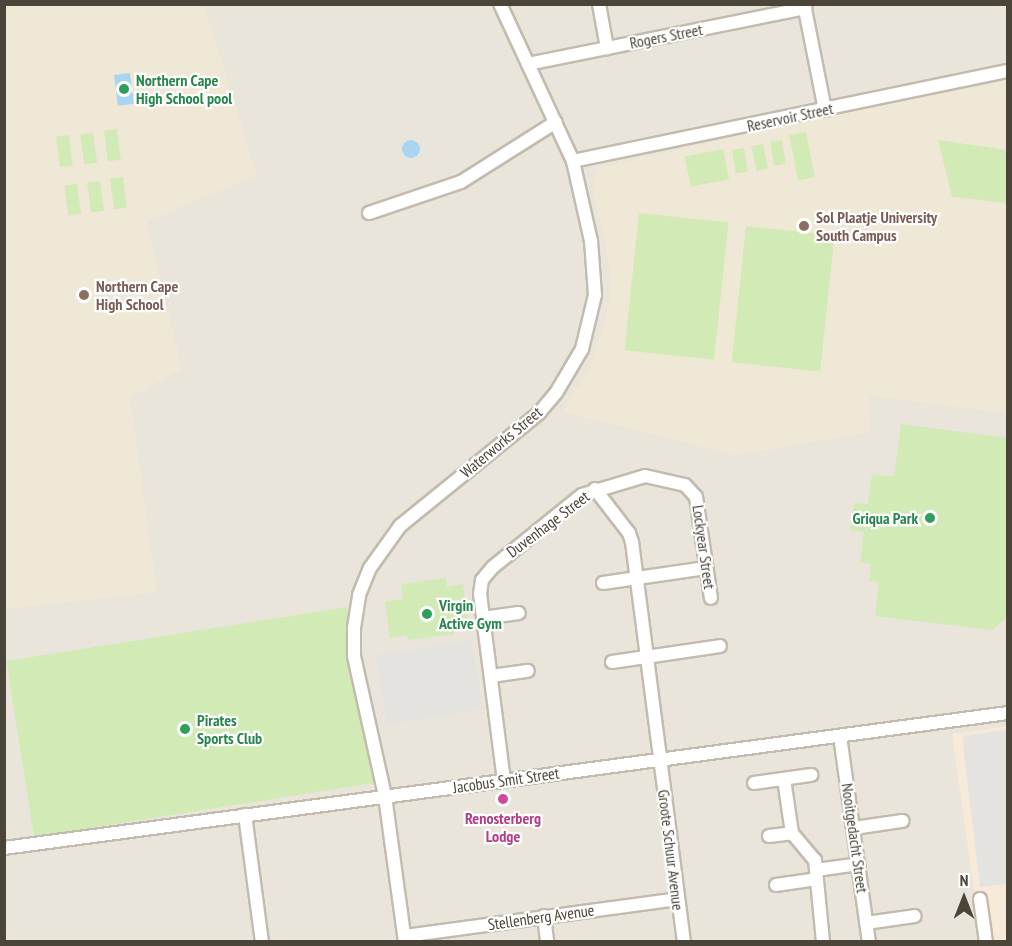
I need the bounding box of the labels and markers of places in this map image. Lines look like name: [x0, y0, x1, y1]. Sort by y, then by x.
place label: Northern Cape High School pool: [136, 70, 232, 108]
marker: Northern Cape High School pool: [117, 82, 131, 96]
place label: Sol Plaatje University South Campus: [816, 207, 937, 245]
marker: Sol Plaatje University South Campus: [797, 219, 811, 233]
place label: Northern Cape High School: [96, 276, 178, 314]
marker: Northern Cape High School: [77, 288, 91, 302]
place label: Griqua Park: [852, 508, 918, 528]
marker: Griqua Park: [923, 511, 937, 525]
place label: Virgin Active Gym: [439, 595, 502, 633]
marker: Virgin Active Gym: [420, 607, 434, 621]
place label: Pirates Sports Club: [197, 710, 262, 748]
marker: Pirates Sports Club: [178, 722, 192, 736]
marker: Renosterberg Lodge: [496, 792, 510, 806]
place label: Renosterberg Lodge: [465, 808, 541, 846]

